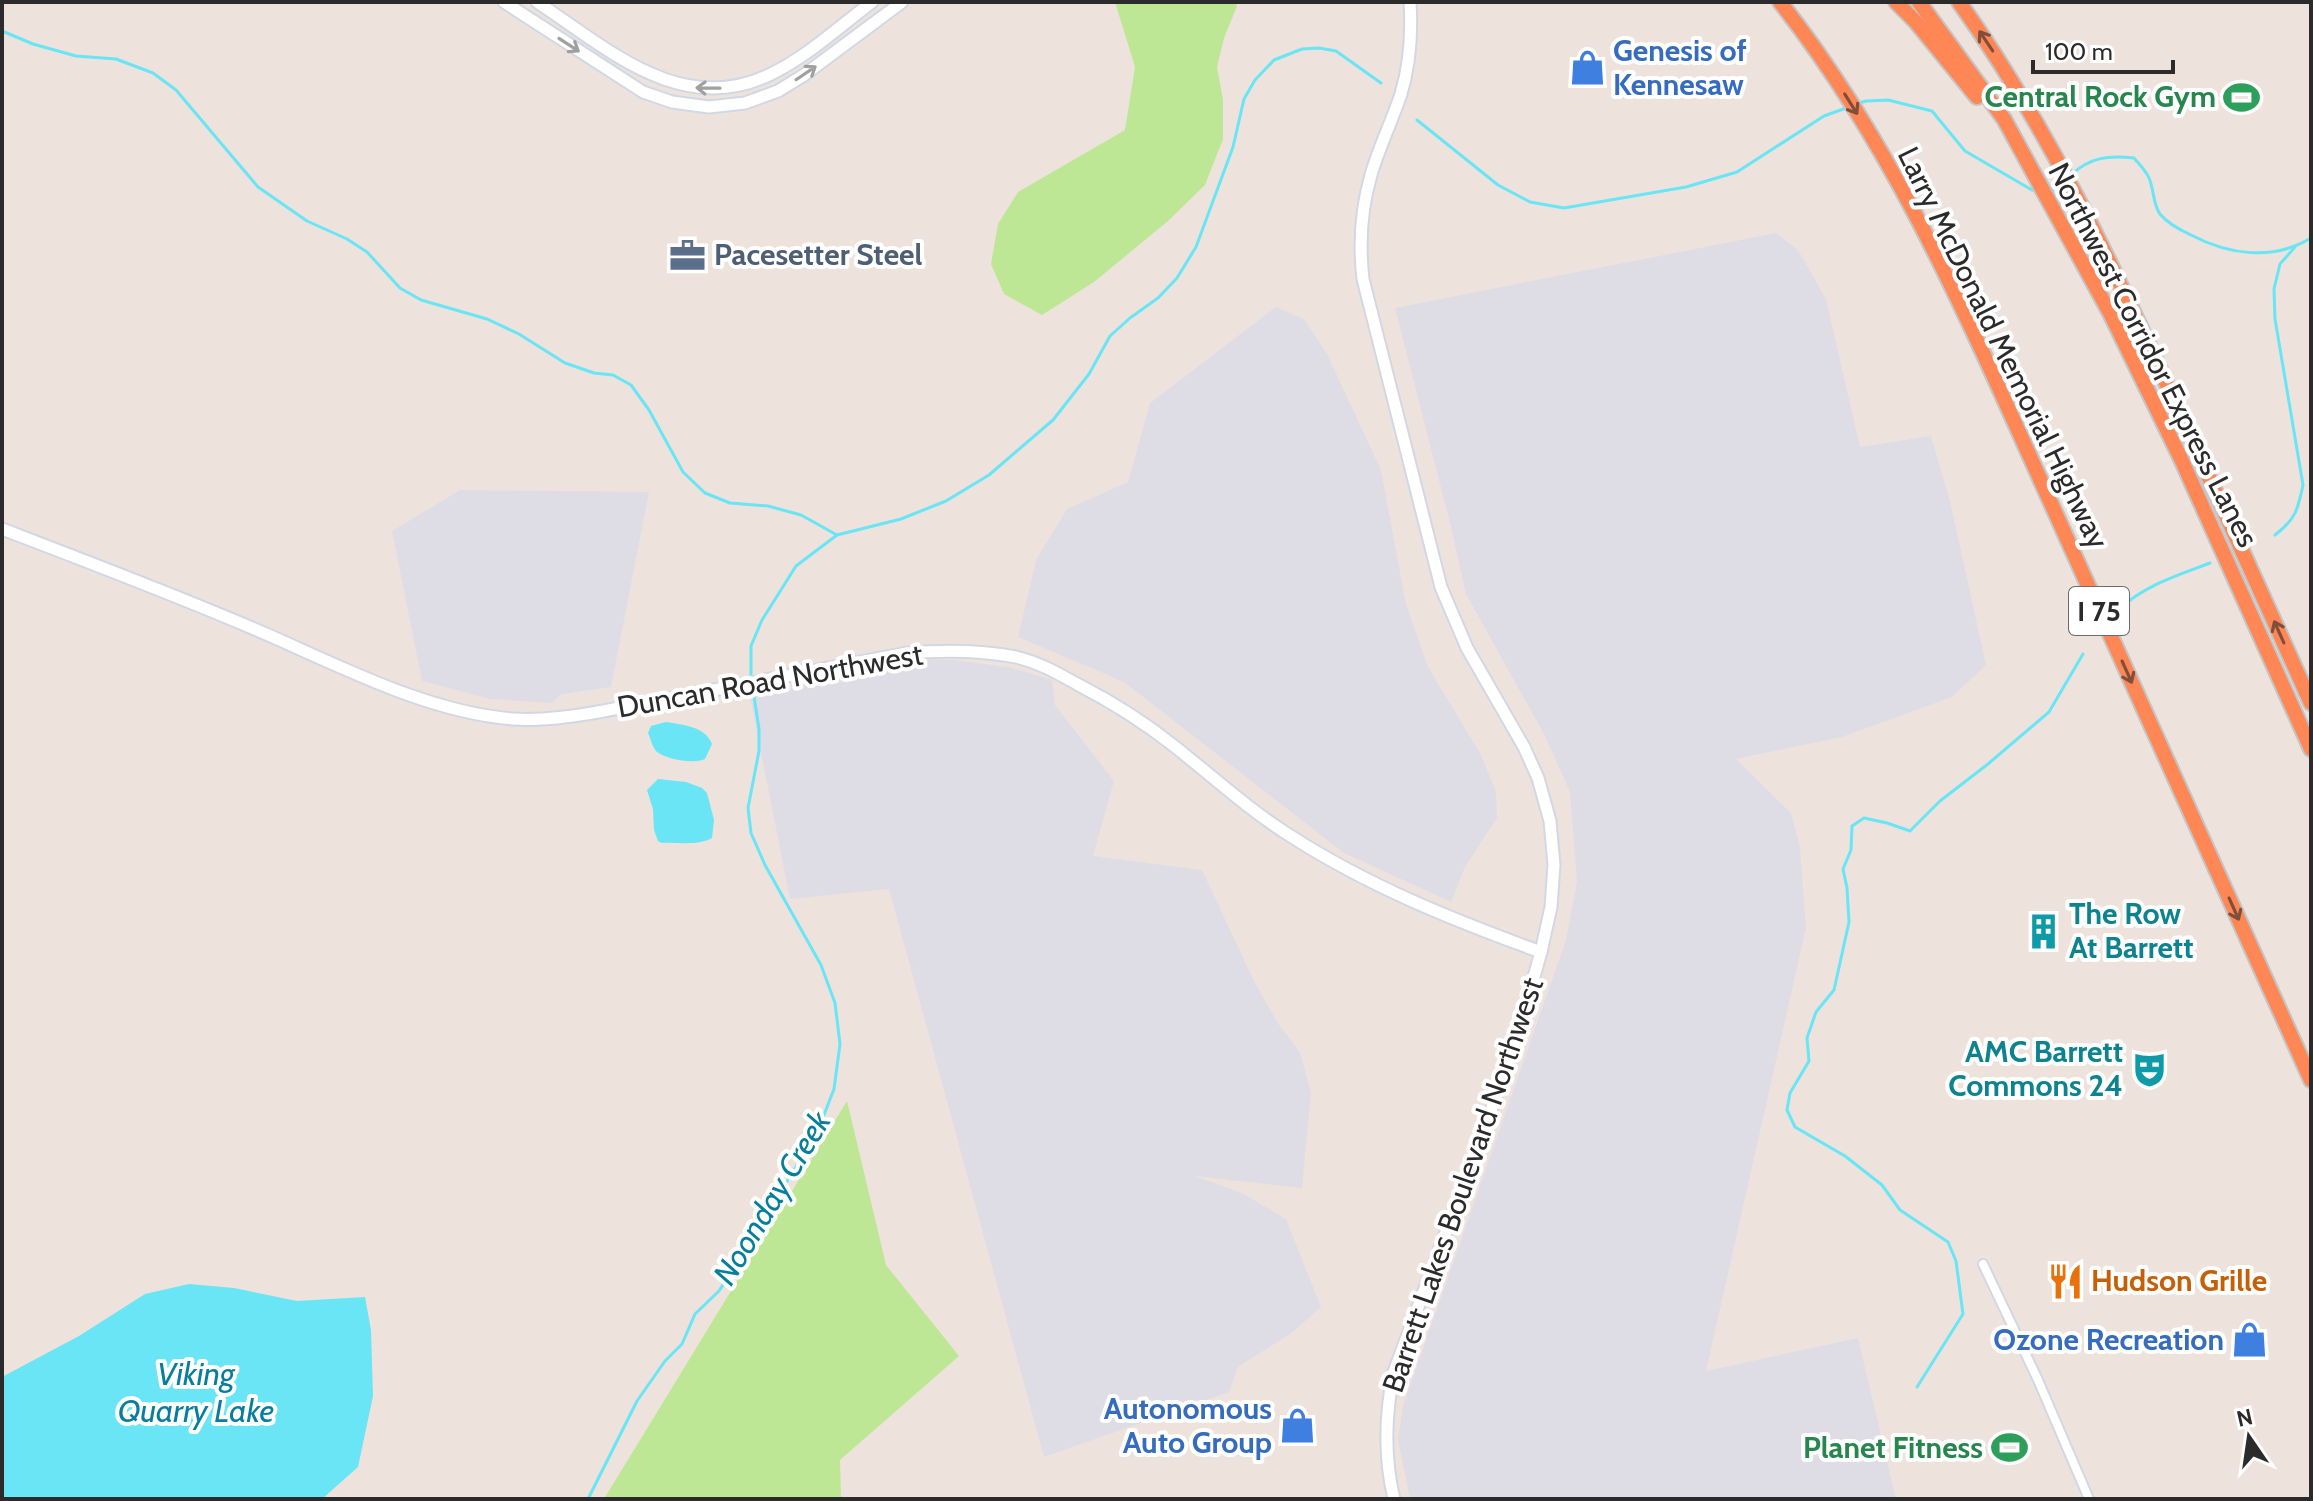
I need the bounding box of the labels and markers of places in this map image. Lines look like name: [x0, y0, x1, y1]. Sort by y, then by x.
place label: Genesis of Kennesaw: [1613, 32, 1747, 103]
shop icon: Genesis of Kennesaw: [1568, 49, 1606, 87]
place label: Central Rock Gym: [1985, 78, 2216, 115]
sports icon: Central Rock Gym: [2223, 78, 2261, 116]
office icon: Pacesetter Steel: [669, 236, 707, 274]
place label: Pacesetter Steel: [714, 236, 923, 273]
place label: The Row At Barrett: [2069, 895, 2193, 966]
building icon: The Row At Barrett: [2024, 912, 2062, 950]
place label: AMC Barrett Commons 24: [1948, 1033, 2123, 1104]
theatre icon: AMC Barrett Commons 24: [2130, 1050, 2168, 1088]
restaurant icon: Hudson Grille: [2046, 1262, 2084, 1300]
place label: Hudson Grille: [2091, 1262, 2267, 1299]
place label: Ozone Recreation: [1993, 1321, 2224, 1358]
shop icon: Ozone Recreation: [2231, 1321, 2269, 1359]
place label: Autonomous Auto Group: [1104, 1390, 1272, 1461]
shop icon: Autonomous Auto Group: [1279, 1407, 1317, 1445]
place label: Planet Fitness: [1803, 1429, 1983, 1466]
sports icon: Planet Fitness: [1990, 1429, 2028, 1467]

